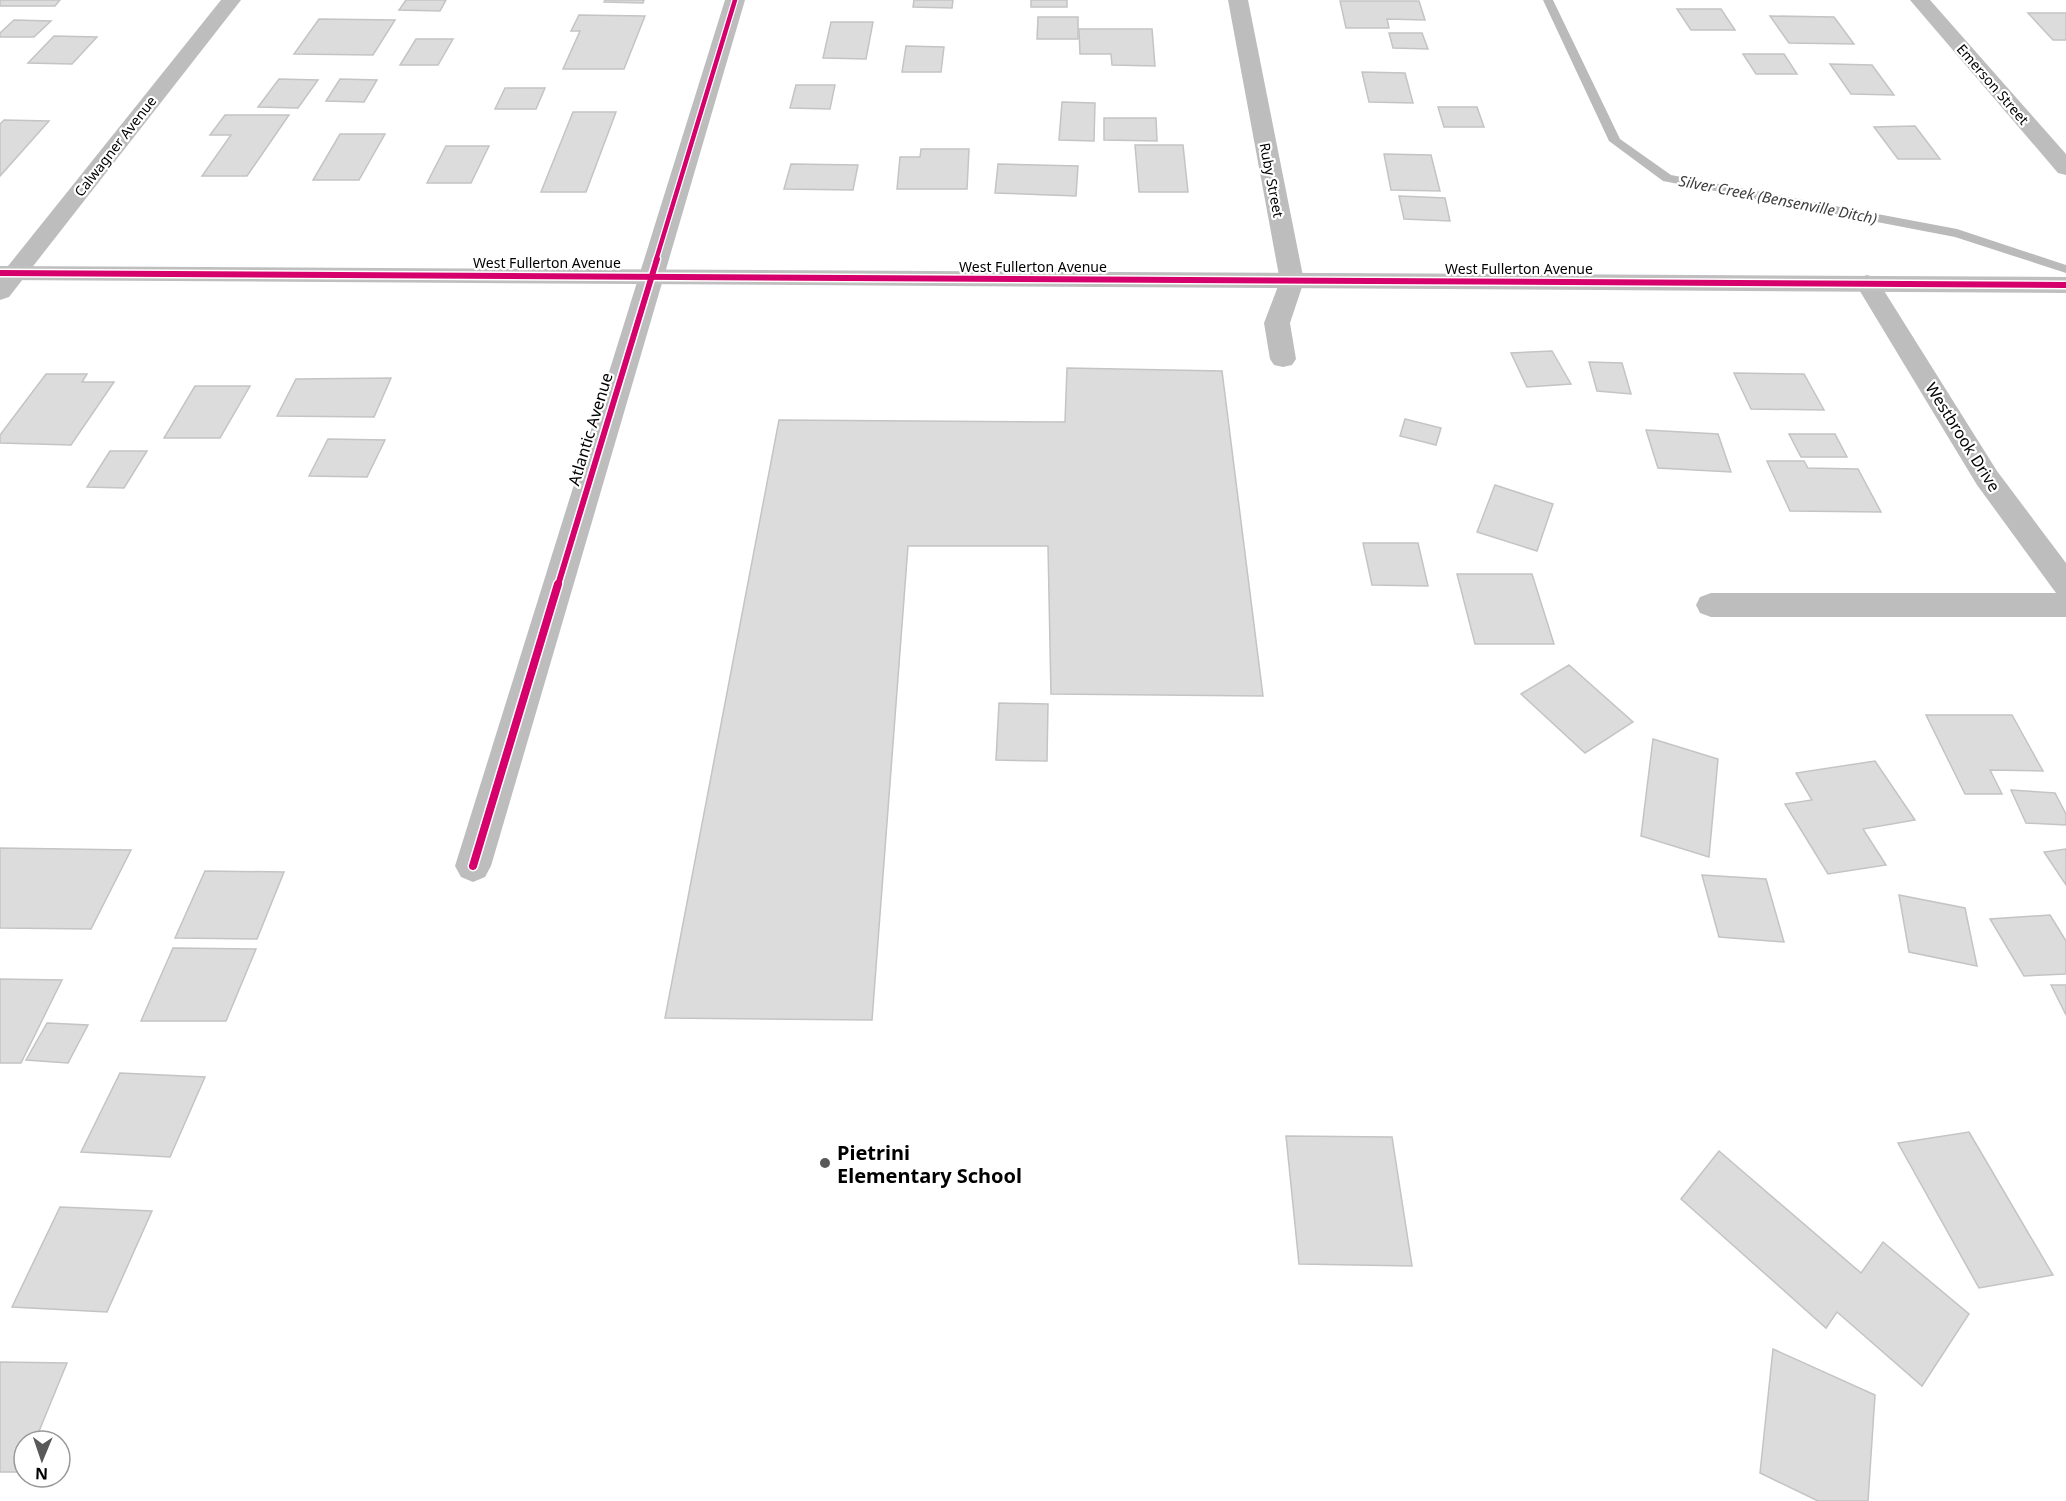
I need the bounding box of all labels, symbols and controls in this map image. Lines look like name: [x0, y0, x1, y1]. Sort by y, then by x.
street label: Emerson Street: [1953, 40, 2033, 128]
street label: Calwagner Avenue: [70, 92, 160, 200]
street label: Ruby Street: [1255, 141, 1289, 219]
water label: Silver Creek (Bensenville Ditch): [1677, 170, 1879, 228]
street label: West Fullerton Avenue: [473, 253, 621, 272]
street label: West Fullerton Avenue: [959, 257, 1107, 276]
street label: West Fullerton Avenue: [1445, 259, 1593, 278]
street label: Atlantic Avenue: [562, 370, 618, 488]
street label: Westbrook Drive: [1921, 378, 2005, 496]
place label: Pietrini Elementary School: [837, 1139, 1022, 1189]
marker: Pietrini Elementary School: [818, 1156, 832, 1170]
north arrow: [12, 1429, 72, 1489]
text: N: [35, 1463, 48, 1485]

